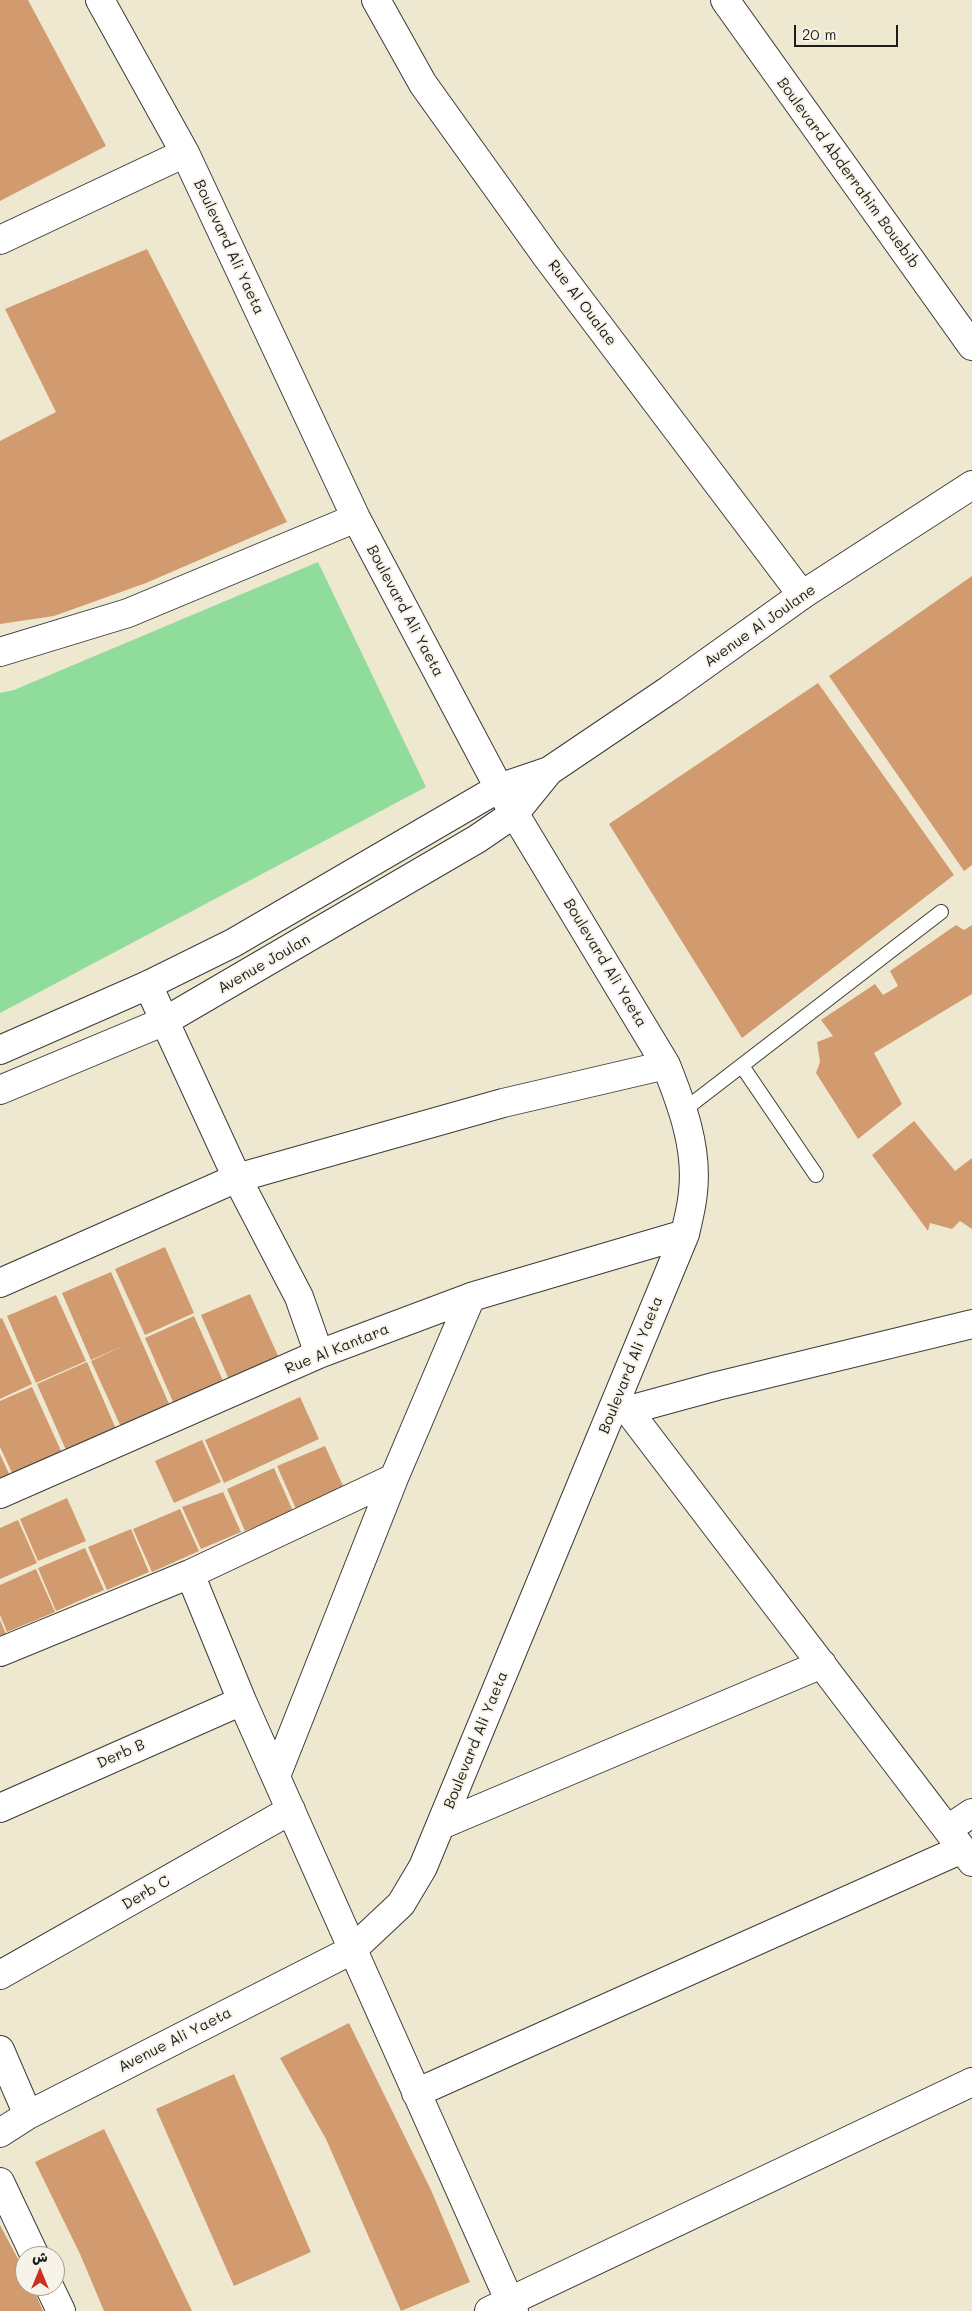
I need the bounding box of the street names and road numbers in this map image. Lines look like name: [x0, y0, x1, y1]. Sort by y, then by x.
street label: Boulevard Abderrahim Bouebib: [773, 74, 923, 272]
street label: Boulevard Ali Yaeta: [190, 177, 268, 317]
street label: Rue Al Oualae: [544, 257, 620, 349]
street label: Boulevard Ali Yaeta: [363, 542, 447, 680]
street label: Avenue Al Joulane: [701, 581, 819, 671]
street label: Boulevard Ali Yaeta: [560, 896, 650, 1030]
street label: Avenue Joulan: [215, 930, 313, 998]
street label: Boulevard Ali Yaeta: [595, 1294, 667, 1436]
street label: Rue Al Kantara: [282, 1320, 392, 1378]
street label: Boulevard Ali Yaeta: [440, 1669, 512, 1811]
street label: Derb B: [94, 1735, 148, 1773]
street label: Derb C: [119, 1872, 173, 1914]
street label: Avenue Ali Yaeta: [115, 2004, 235, 2076]

